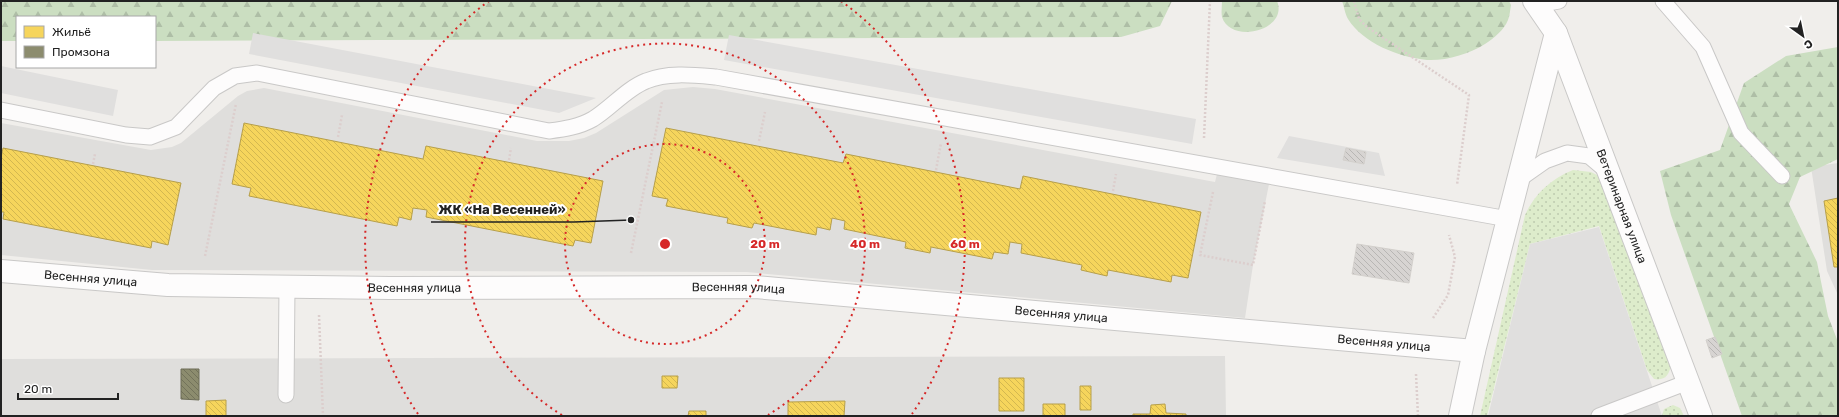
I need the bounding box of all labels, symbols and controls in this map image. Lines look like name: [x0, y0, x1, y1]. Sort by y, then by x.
legend: [16, 16, 156, 68]
north arrow: [1783, 16, 1823, 56]
text: Жильё: [52, 25, 91, 39]
text: С: [1801, 36, 1815, 52]
text: Промзона: [52, 45, 110, 59]
street label: Ветеринарная улица: [1594, 147, 1650, 265]
callout: ЖК «На Весенней»: [431, 197, 574, 222]
text: ЖК «На Весенней»: [439, 202, 565, 217]
centre of rings: [658, 237, 672, 251]
text: 20 m: [750, 237, 780, 251]
text: 40 m: [850, 237, 880, 251]
text: 60 m: [950, 237, 980, 251]
street label: Весенняя улица: [44, 268, 138, 289]
street label: Весенняя улица: [692, 280, 786, 297]
street label: Весенняя улица: [368, 281, 461, 295]
street label: Весенняя улица: [1014, 303, 1108, 325]
street label: Весенняя улица: [1337, 332, 1431, 354]
scale bar: [18, 375, 118, 401]
text: 20 m: [24, 382, 52, 396]

